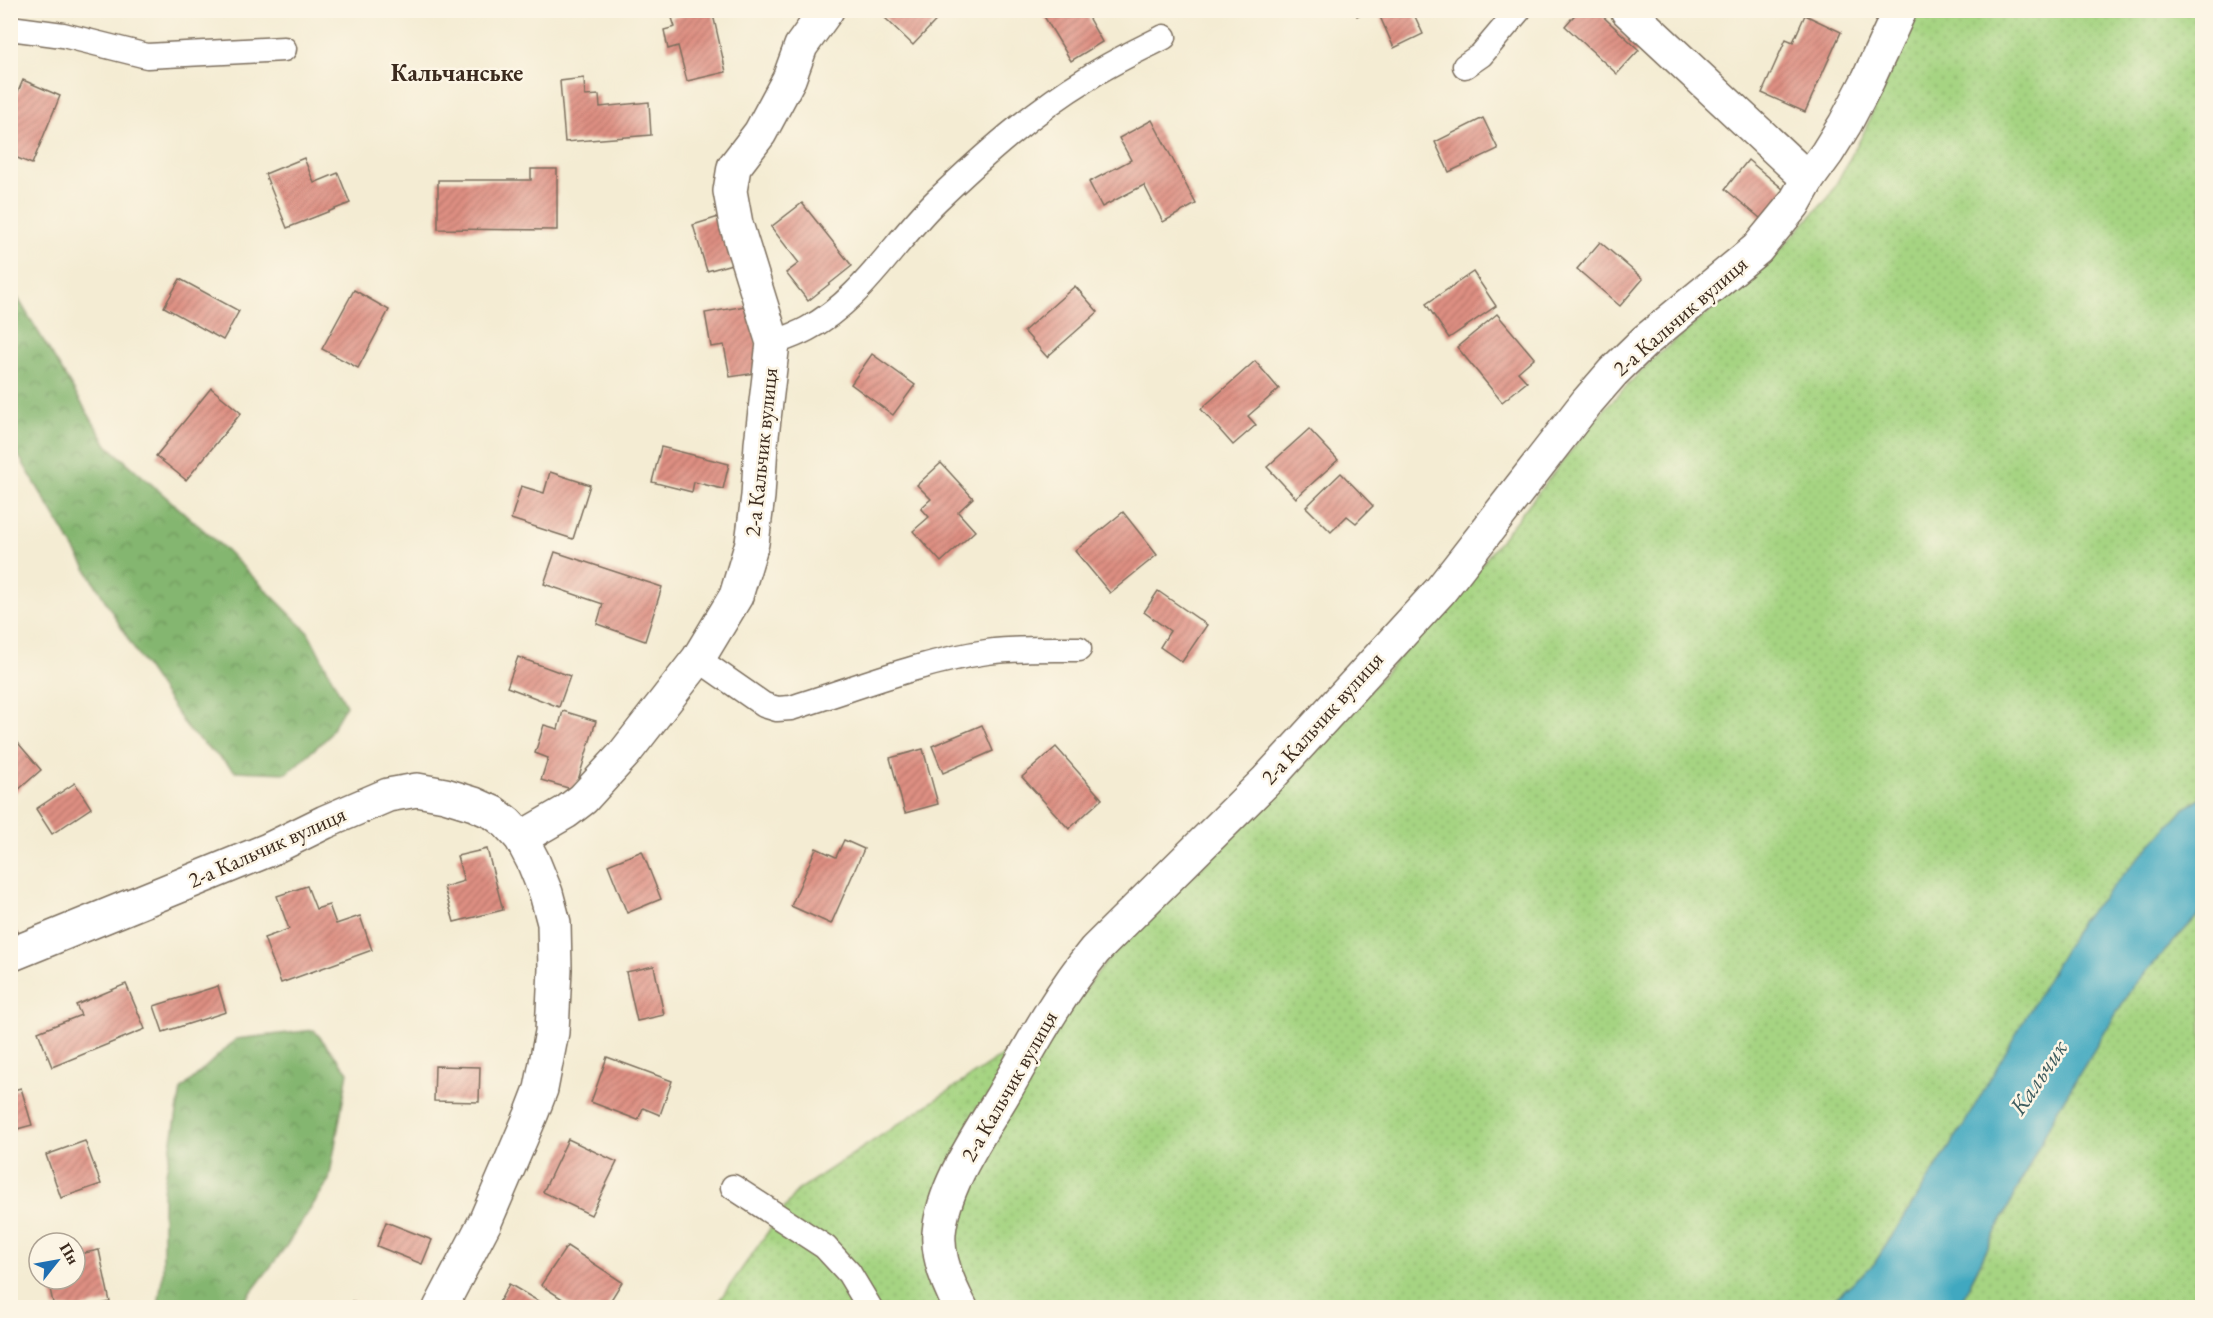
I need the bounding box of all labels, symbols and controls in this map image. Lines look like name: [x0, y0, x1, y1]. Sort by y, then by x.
district label: Кальчанське: [391, 57, 523, 88]
street label: 2-а Кальчик вулиця: [1606, 249, 1754, 383]
street label: 2-а Кальчик вулиця: [738, 366, 784, 538]
street label: 2-а Кальчик вулиця: [1254, 645, 1390, 791]
street label: 2-а Кальчик вулиця: [184, 799, 351, 895]
street label: 2-а Кальчик вулиця: [954, 1005, 1064, 1167]
water label: Кальчик: [2001, 1033, 2075, 1121]
north arrow: [27, 1231, 87, 1291]
text: Пн: [55, 1239, 84, 1268]

